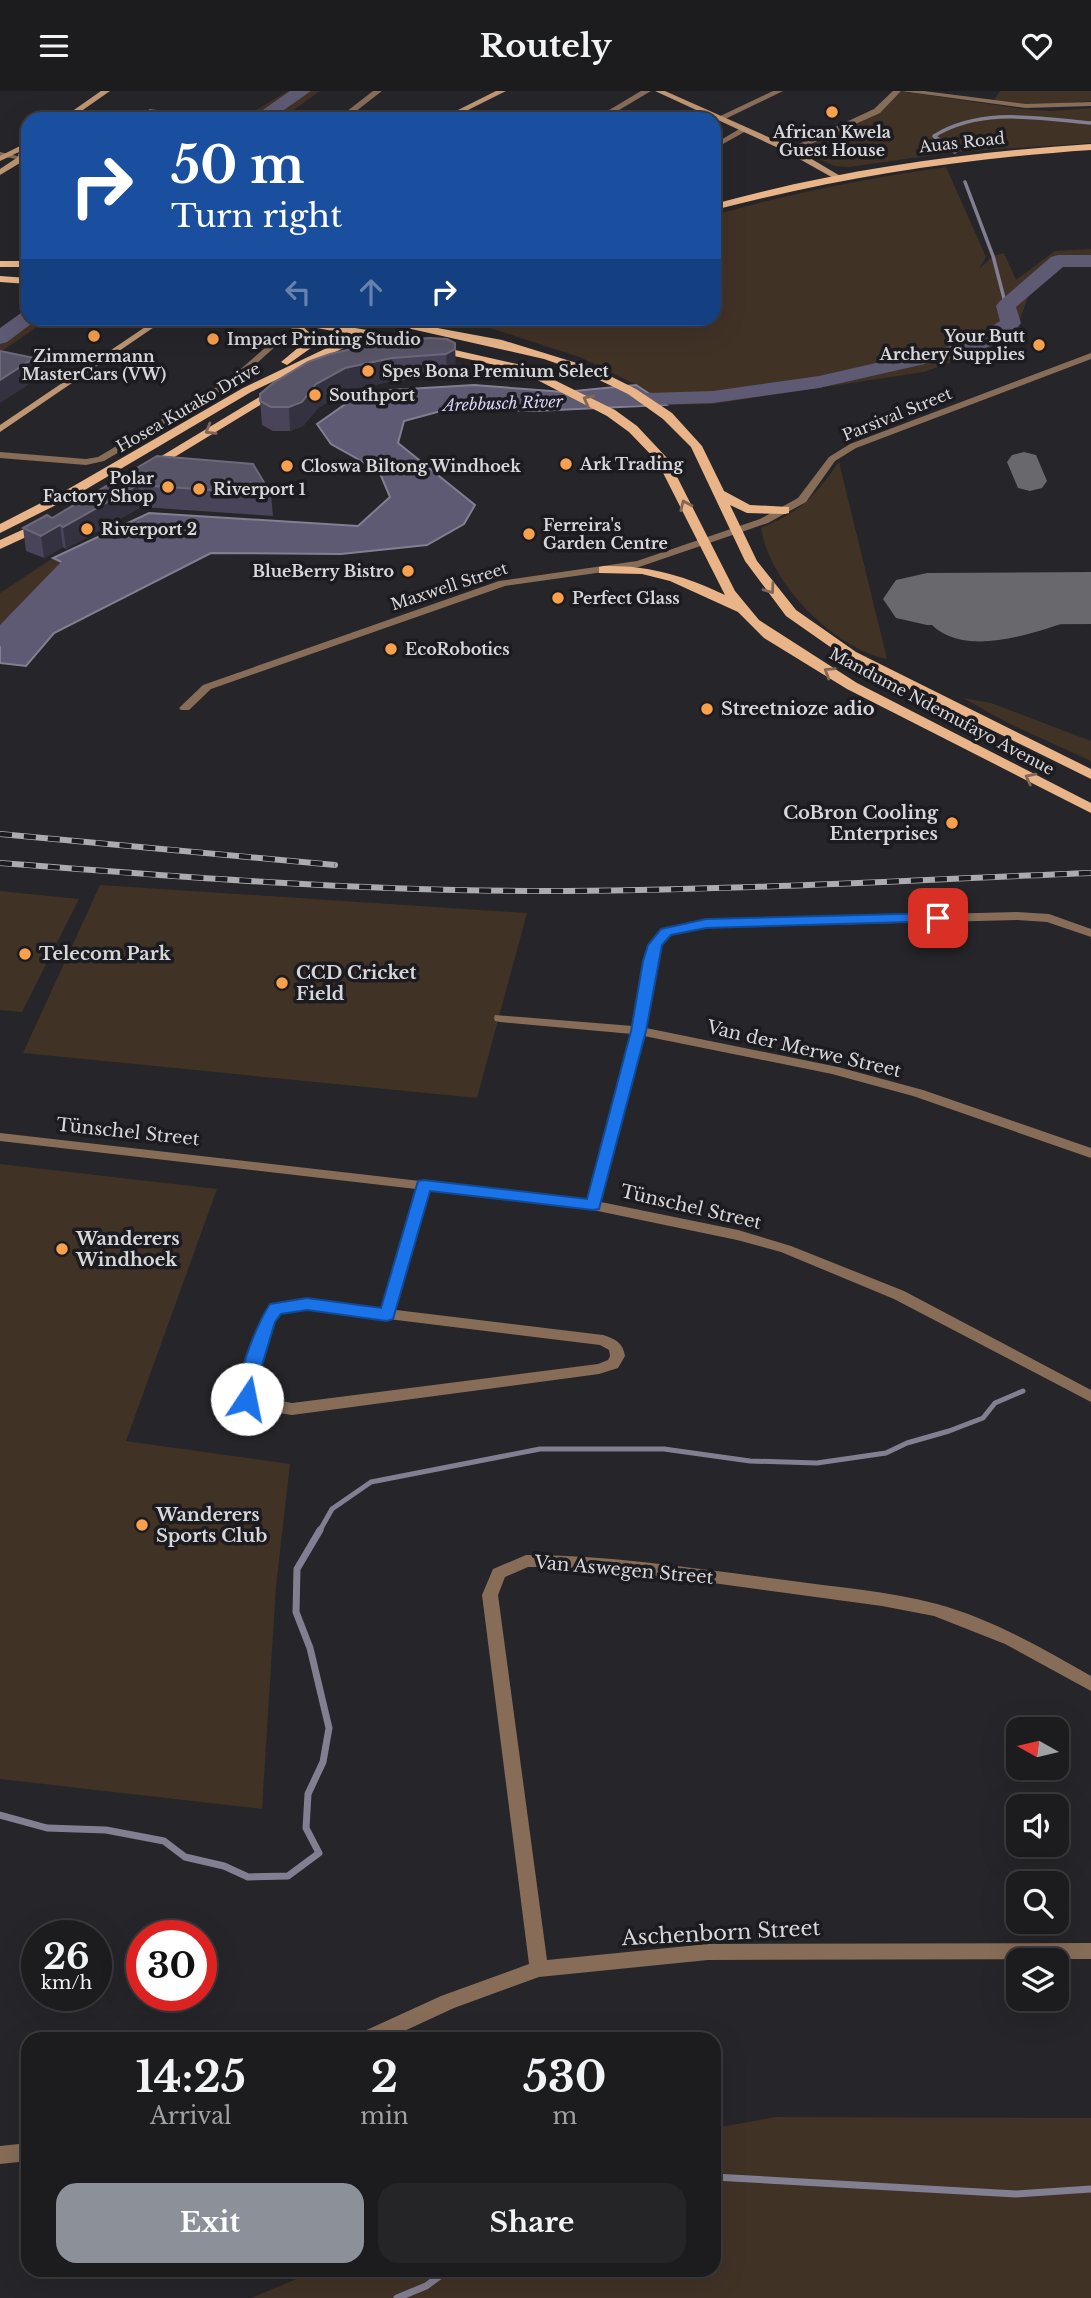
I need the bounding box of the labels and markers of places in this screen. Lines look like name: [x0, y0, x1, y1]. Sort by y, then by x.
marker: African Kwela Guest House: [824, 104, 840, 120]
place label: African Kwela Guest House: [772, 122, 891, 160]
place label: Your Butt Archery Supplies: [879, 326, 1026, 364]
marker: Zimmermann MasterCars (VW): [86, 328, 102, 344]
place label: Impact Printing Studio: [227, 329, 421, 349]
marker: Impact Printing Studio: [205, 331, 221, 347]
marker: Your Butt Archery Supplies: [1031, 337, 1047, 353]
place label: Zimmermann MasterCars (VW): [22, 346, 166, 384]
place label: Spes Bona Premium Select: [382, 361, 610, 381]
marker: Spes Bona Premium Select: [360, 363, 376, 379]
place label: Southport: [329, 385, 416, 405]
marker: Southport: [307, 387, 323, 403]
place label: Ark Trading: [579, 454, 684, 474]
place label: Closwa Biltong Windhoek: [301, 456, 521, 476]
marker: Ark Trading: [558, 456, 574, 472]
marker: Closwa Biltong Windhoek: [279, 458, 295, 474]
place label: Polar Factory Shop: [43, 468, 154, 506]
marker: Polar Factory Shop: [160, 479, 176, 495]
place label: Riverport 1: [213, 479, 306, 499]
marker: Riverport 1: [191, 481, 207, 497]
place label: Ferreira's Garden Centre: [543, 515, 668, 553]
place label: Riverport 2: [101, 519, 197, 539]
marker: Riverport 2: [79, 521, 95, 537]
marker: Ferreira's Garden Centre: [521, 526, 537, 542]
place label: BlueBerry Bistro: [252, 561, 394, 581]
marker: BlueBerry Bistro: [400, 563, 416, 579]
place label: Perfect Glass: [572, 588, 680, 608]
marker: Perfect Glass: [550, 590, 566, 606]
place label: EcoRobotics: [405, 639, 510, 659]
marker: EcoRobotics: [383, 641, 399, 657]
place label: Streetnioze adio: [721, 698, 875, 720]
marker: Streetnioze adio: [699, 701, 715, 717]
place label: CoBron Cooling Enterprises: [783, 802, 939, 845]
marker: CoBron Cooling Enterprises: [944, 815, 960, 831]
pin: [908, 888, 968, 948]
place label: Telecom Park: [39, 943, 172, 965]
marker: Telecom Park: [17, 946, 33, 962]
place label: CCD Cricket Field: [296, 962, 416, 1005]
marker: CCD Cricket Field: [274, 975, 290, 991]
place label: Wanderers Windhoek: [75, 1228, 180, 1271]
marker: Wanderers Windhoek: [54, 1241, 70, 1257]
place label: Wanderers Sports Club: [155, 1504, 267, 1547]
marker: Wanderers Sports Club: [134, 1517, 150, 1533]

